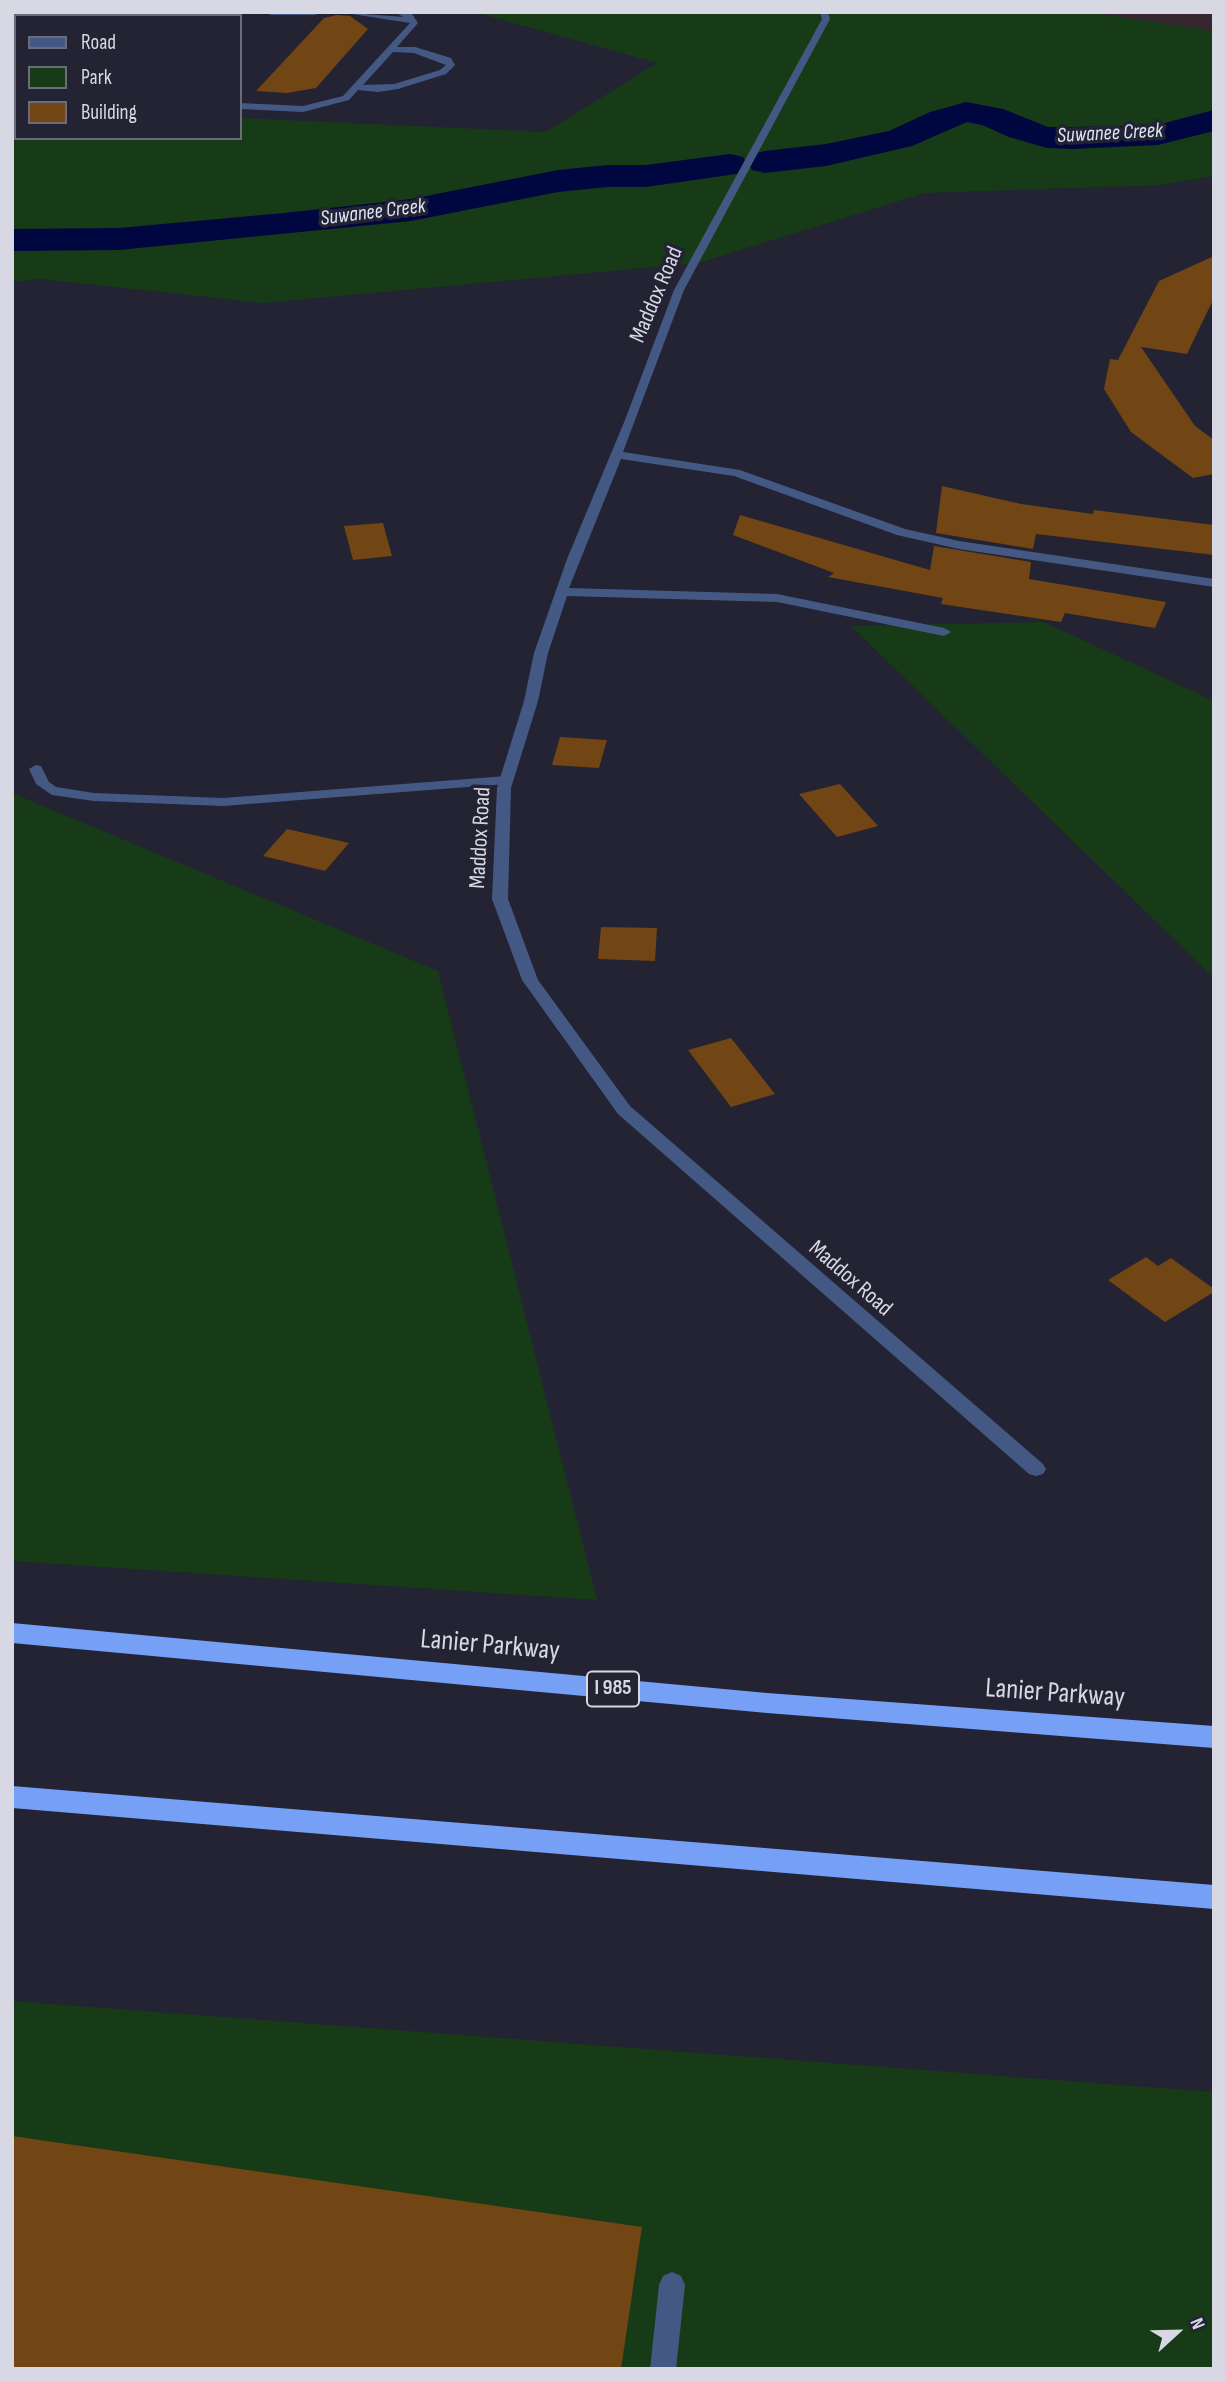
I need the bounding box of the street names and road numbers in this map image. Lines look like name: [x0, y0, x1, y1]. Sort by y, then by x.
street label: Maddox Road: [624, 243, 690, 347]
street label: Maddox Road: [465, 787, 497, 889]
street label: Maddox Road: [803, 1235, 897, 1323]
street label: Lanier Parkway: [419, 1623, 561, 1669]
road number: I 985: [587, 1672, 639, 1706]
street label: Lanier Parkway: [984, 1672, 1126, 1716]

